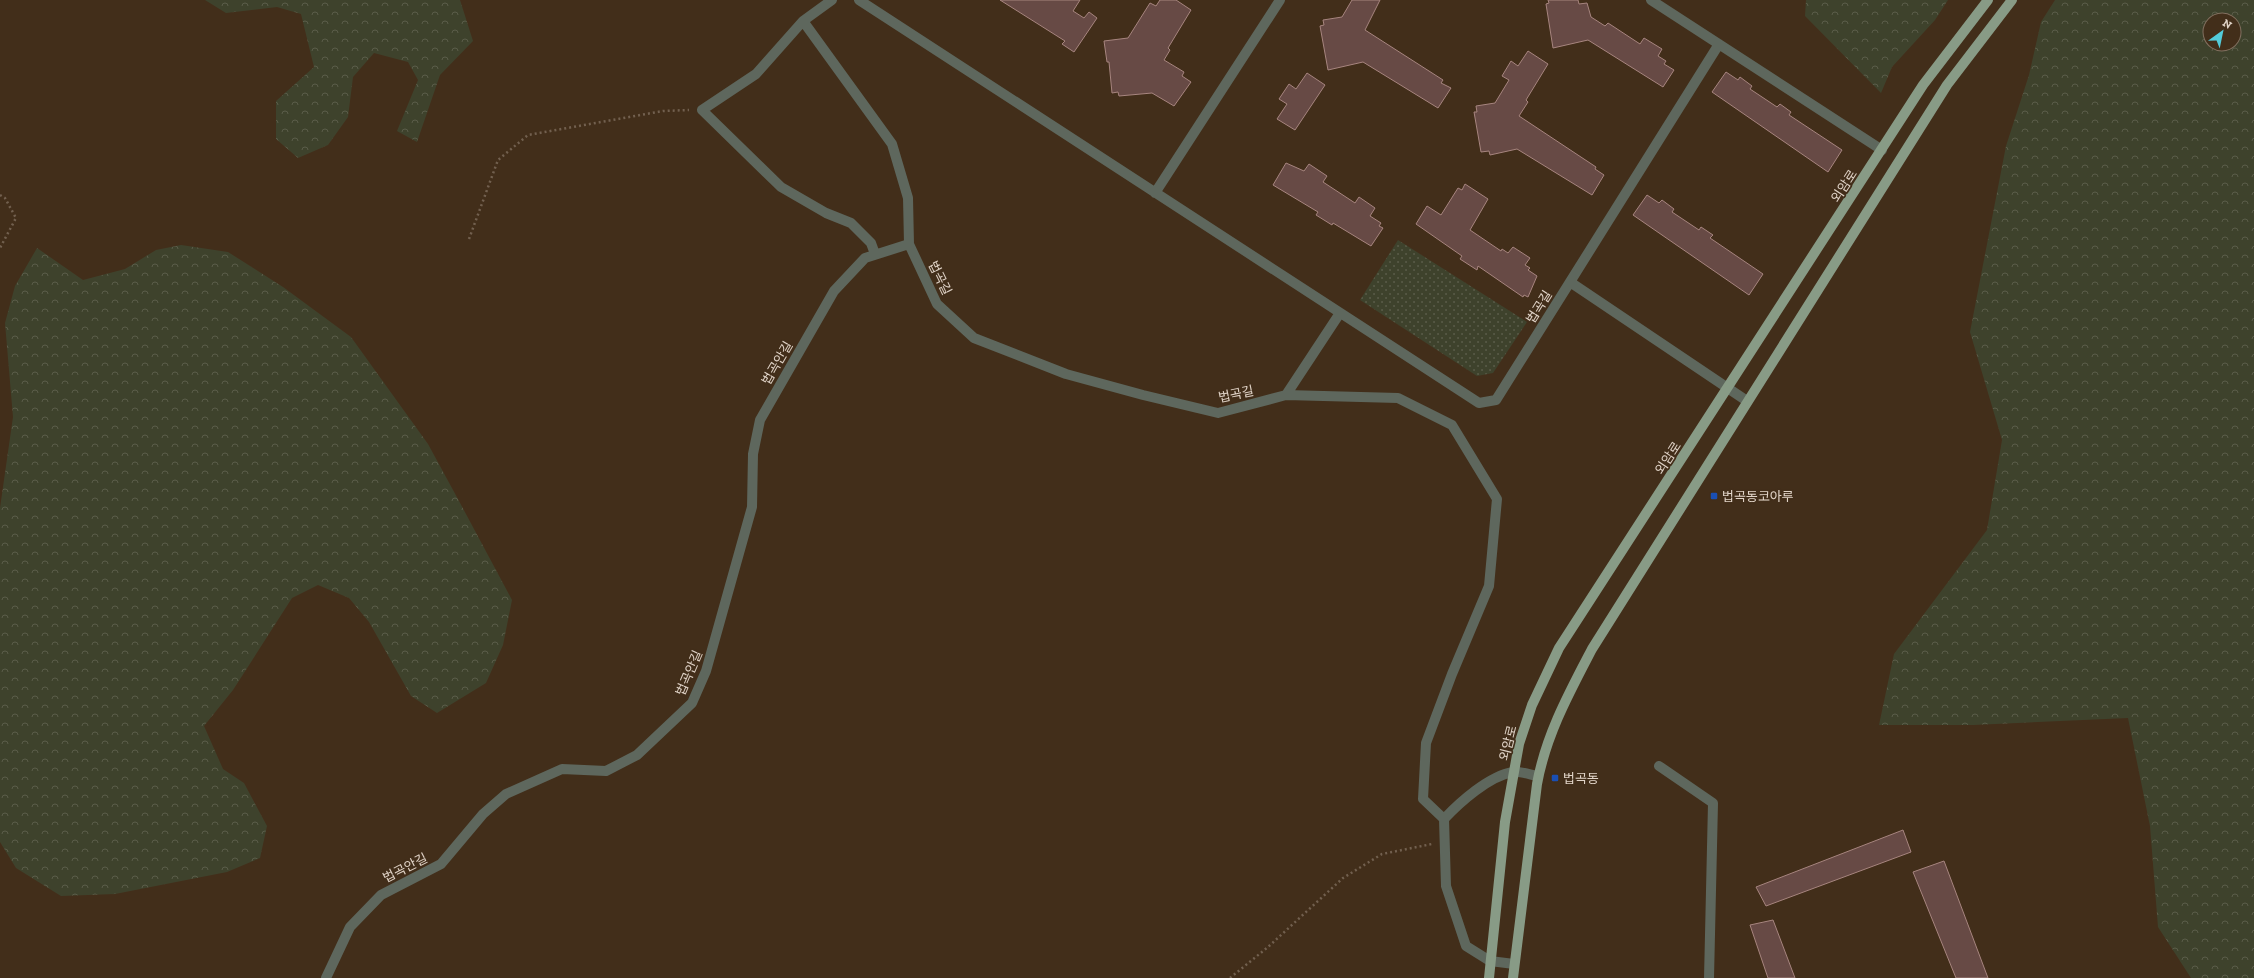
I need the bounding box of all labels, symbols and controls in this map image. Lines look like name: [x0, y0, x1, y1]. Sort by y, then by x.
north arrow: [2202, 12, 2242, 52]
text: N: [2220, 16, 2235, 32]
street label: 외암로: [1828, 167, 1860, 205]
street label: 법곡길: [925, 259, 955, 297]
street label: 법곡길: [1523, 288, 1555, 326]
street label: 법곡안길: [759, 339, 795, 387]
street label: 법곡길: [1217, 383, 1255, 405]
street label: 외암로: [1652, 439, 1684, 477]
place label: 법곡동코아루: [1722, 489, 1794, 504]
marker: 법곡동코아루: [1709, 491, 1719, 501]
street label: 법곡안길: [673, 648, 705, 698]
street label: 외암로: [1496, 724, 1520, 762]
place label: 법곡동: [1563, 771, 1599, 786]
marker: 법곡동: [1550, 773, 1560, 783]
street label: 법곡안길: [380, 850, 430, 886]

